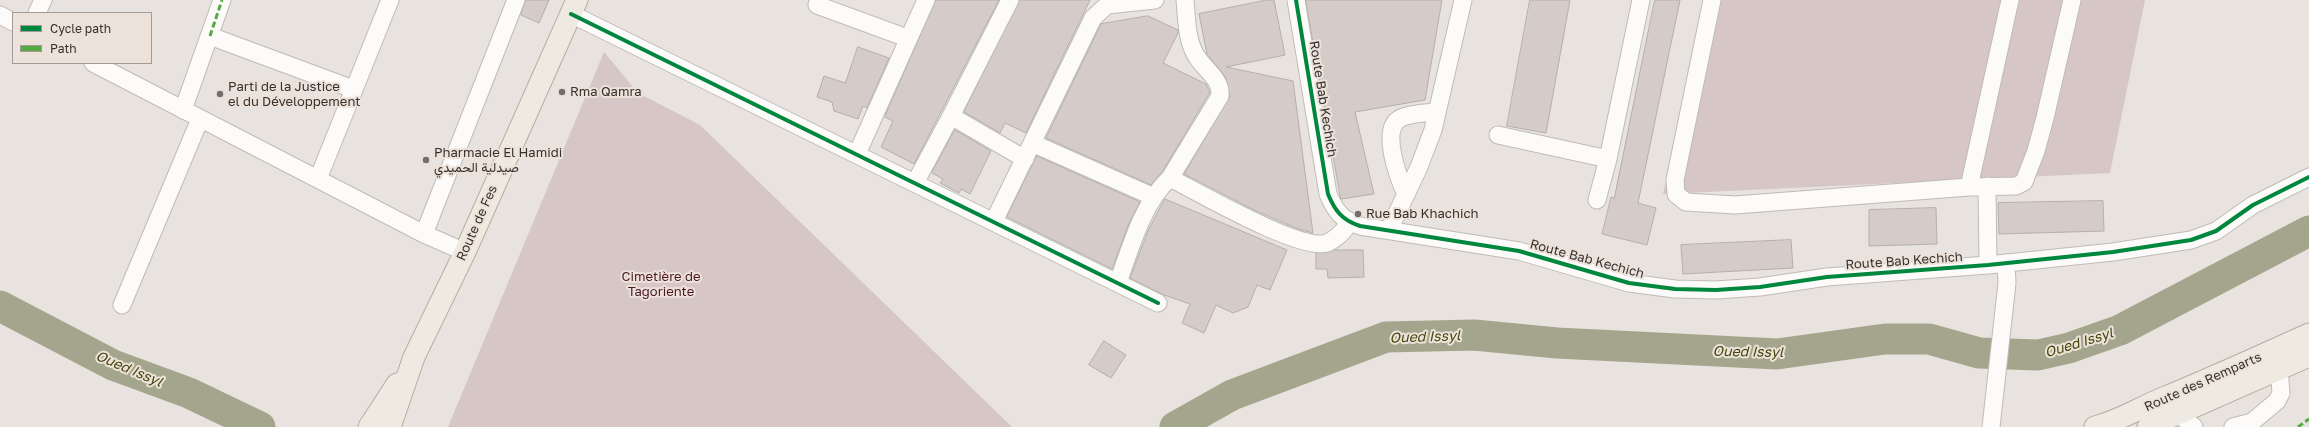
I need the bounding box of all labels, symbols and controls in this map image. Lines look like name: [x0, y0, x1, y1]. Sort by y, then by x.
legend: [12, 12, 152, 64]
text: Cycle path: [50, 21, 111, 36]
street label: Route Bab Kechich: [1306, 40, 1340, 158]
text: Path: [50, 41, 77, 56]
place label: Parti de la Justice el du Développement: [228, 79, 360, 110]
place label: Rma Qamra: [570, 84, 642, 100]
marker: Rma Qamra: [557, 87, 567, 97]
marker: Parti de la Justice el du Développement: [215, 89, 225, 99]
place label: Pharmacie El Hamidi صيدلية الحميدي: [434, 145, 562, 176]
marker: Pharmacie El Hamidi صيدلية الحميدي: [421, 155, 431, 165]
street label: Route de Fes: [453, 183, 501, 263]
place label: Rue Bab Khachich: [1366, 206, 1478, 222]
marker: Rue Bab Khachich: [1353, 209, 1363, 219]
street label: Route Bab Kechich: [1528, 236, 1646, 282]
street label: Route Bab Kechich: [1845, 249, 1963, 273]
park label: Cimetière de Tagoriente: [622, 269, 700, 300]
water label: Oued Issyl: [2043, 325, 2115, 361]
water label: Oued Issyl: [1389, 327, 1461, 347]
water label: Oued Issyl: [1713, 343, 1783, 361]
water label: Oued Issyl: [93, 347, 165, 391]
street label: Route des Remparts: [2142, 349, 2264, 415]

